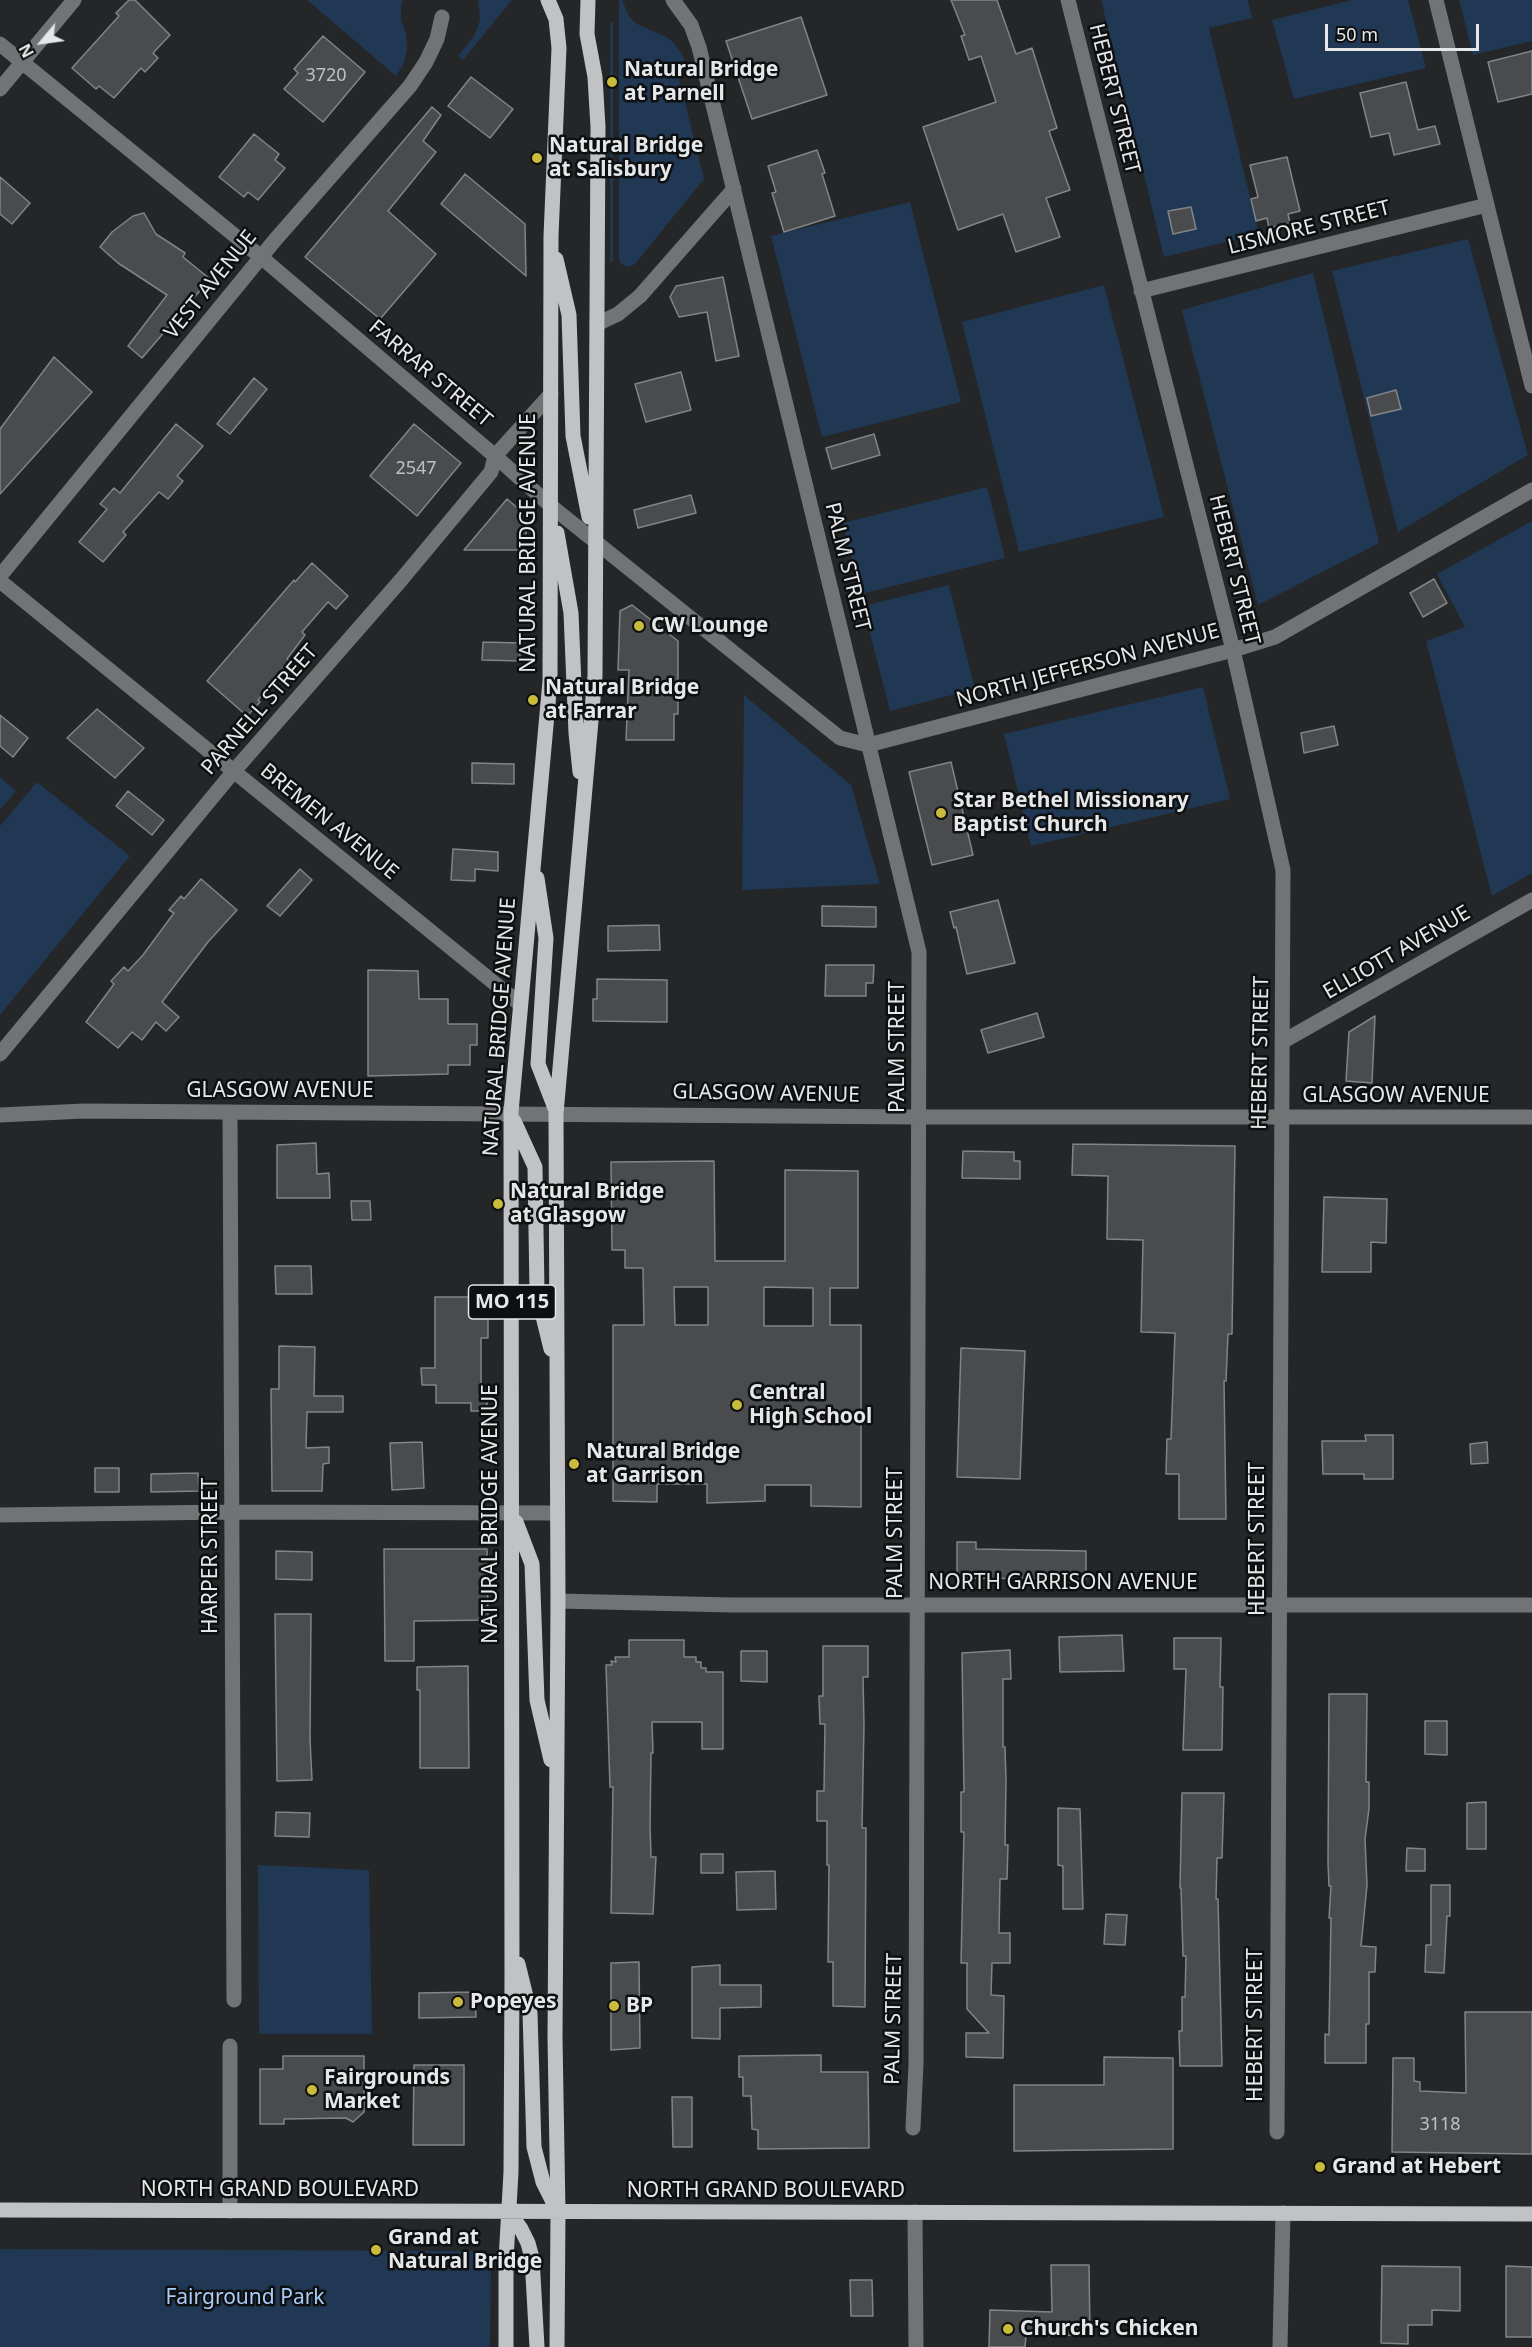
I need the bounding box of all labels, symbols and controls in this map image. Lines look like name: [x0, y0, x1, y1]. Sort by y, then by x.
north arrow: [12, 12, 72, 72]
scale bar: [1328, 12, 1482, 50]
street label: HEBERT STREET: [1083, 21, 1145, 177]
text: 50 m: [1336, 22, 1378, 46]
text: N: [13, 40, 39, 62]
place label: Natural Bridge at Parnell: [624, 57, 778, 107]
house number: 3720: [305, 65, 347, 87]
marker: Natural Bridge at Parnell: [605, 75, 619, 89]
place label: Natural Bridge at Salisbury: [549, 133, 703, 183]
marker: Natural Bridge at Salisbury: [530, 151, 544, 165]
street label: LISMORE STREET: [1225, 196, 1393, 260]
street label: VEST AVENUE: [159, 225, 263, 345]
street label: FARRAR STREET: [363, 315, 497, 433]
street label: NATURAL BRIDGE AVENUE: [516, 413, 542, 673]
house number: 2547: [395, 458, 437, 480]
street label: HEBERT STREET: [1203, 492, 1265, 648]
street label: PALM STREET: [819, 500, 875, 634]
place label: CW Lounge: [651, 613, 768, 639]
marker: CW Lounge: [632, 619, 646, 633]
street label: NORTH JEFFERSON AVENUE: [954, 619, 1222, 713]
street label: PARNELL STREET: [197, 640, 323, 780]
place label: Natural Bridge at Farrar: [545, 675, 699, 725]
marker: Natural Bridge at Farrar: [526, 693, 540, 707]
street label: BREMEN AVENUE: [255, 759, 403, 885]
place label: Star Bethel Missionary Baptist Church: [953, 788, 1189, 838]
marker: Star Bethel Missionary Baptist Church: [934, 806, 948, 820]
street label: NATURAL BRIDGE AVENUE: [478, 897, 522, 1157]
street label: ELLIOTT AVENUE: [1319, 901, 1475, 1005]
street label: HEBERT STREET: [1247, 976, 1275, 1130]
street label: PALM STREET: [885, 981, 911, 1113]
street label: GLASGOW AVENUE: [186, 1078, 374, 1104]
street label: GLASGOW AVENUE: [672, 1080, 860, 1108]
street label: GLASGOW AVENUE: [1302, 1083, 1490, 1109]
place label: Natural Bridge at Glasgow: [510, 1179, 664, 1229]
marker: Natural Bridge at Glasgow: [491, 1197, 505, 1211]
road number: MO 115: [468, 1285, 556, 1319]
place label: Central High School: [749, 1380, 872, 1430]
street label: NATURAL BRIDGE AVENUE: [478, 1384, 504, 1644]
marker: Central High School: [730, 1398, 744, 1412]
place label: Natural Bridge at Garrison: [586, 1439, 740, 1489]
marker: Natural Bridge at Garrison: [567, 1457, 581, 1471]
street label: HEBERT STREET: [1245, 1462, 1271, 1616]
street label: PALM STREET: [883, 1467, 909, 1599]
street label: HARPER STREET: [198, 1478, 224, 1634]
street label: NORTH GARRISON AVENUE: [928, 1570, 1198, 1596]
street label: HEBERT STREET: [1243, 1948, 1269, 2102]
street label: PALM STREET: [880, 1953, 908, 2085]
place label: Popeyes: [470, 1989, 557, 2015]
place label: BP: [626, 1993, 653, 2019]
marker: Popeyes: [451, 1995, 465, 2009]
marker: BP: [607, 1999, 621, 2013]
place label: Fairgrounds Market: [324, 2065, 450, 2115]
marker: Fairgrounds Market: [305, 2083, 319, 2097]
house number: 3118: [1419, 2114, 1461, 2136]
place label: Grand at Hebert: [1332, 2154, 1501, 2180]
marker: Grand at Hebert: [1313, 2160, 1327, 2174]
street label: NORTH GRAND BOULEVARD: [141, 2177, 419, 2203]
street label: NORTH GRAND BOULEVARD: [627, 2178, 905, 2204]
place label: Grand at Natural Bridge: [388, 2225, 542, 2275]
marker: Grand at Natural Bridge: [369, 2243, 383, 2257]
park label: Fairground Park: [165, 2285, 325, 2311]
place label: Church's Chicken: [1020, 2316, 1198, 2342]
marker: Church's Chicken: [1001, 2322, 1015, 2336]

